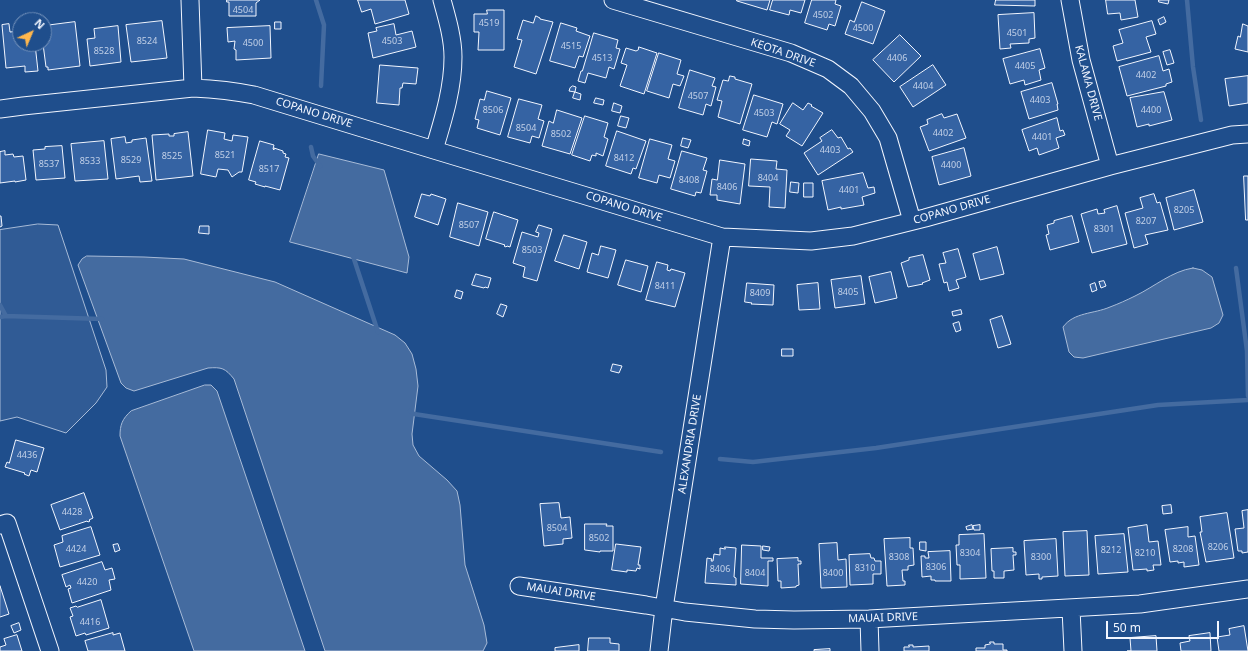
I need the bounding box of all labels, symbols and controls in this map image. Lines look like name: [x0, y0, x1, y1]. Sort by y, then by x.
house number: 4504: [233, 5, 253, 15]
house number: 4502: [813, 10, 833, 20]
north arrow: [12, 12, 52, 52]
text: N: [32, 15, 48, 32]
house number: 4519: [479, 18, 499, 28]
house number: 4500: [853, 23, 873, 33]
house number: 4501: [1007, 28, 1027, 38]
house number: 8524: [137, 36, 157, 46]
house number: 4503: [382, 36, 402, 46]
street label: KEOTA DRIVE: [749, 36, 817, 70]
house number: 4500: [243, 38, 263, 48]
house number: 4515: [561, 41, 581, 51]
street label: KALAMA DRIVE: [1072, 44, 1104, 122]
house number: 8528: [94, 46, 114, 56]
house number: 4513: [592, 53, 612, 63]
house number: 4406: [887, 53, 907, 63]
house number: 4405: [1015, 61, 1035, 71]
house number: 4402: [1136, 70, 1156, 80]
house number: 4404: [913, 81, 933, 91]
house number: 4507: [688, 91, 708, 101]
street label: COPANO DRIVE: [274, 95, 354, 131]
house number: 4403: [1030, 95, 1050, 105]
house number: 8506: [483, 105, 503, 115]
house number: 4400: [1141, 105, 1161, 115]
house number: 4503: [754, 108, 774, 118]
house number: 8504: [516, 123, 536, 133]
house number: 4402: [933, 128, 953, 138]
house number: 8502: [551, 129, 571, 139]
house number: 4401: [1032, 132, 1052, 142]
house number: 4403: [820, 145, 840, 155]
house number: 8521: [215, 150, 235, 160]
house number: 8525: [162, 151, 182, 161]
house number: 8412: [614, 153, 634, 163]
house number: 8529: [121, 155, 141, 165]
house number: 8533: [80, 156, 100, 166]
house number: 8537: [39, 159, 59, 169]
house number: 4400: [941, 160, 961, 170]
house number: 8517: [259, 164, 279, 174]
house number: 8404: [758, 173, 778, 183]
house number: 8408: [679, 175, 699, 185]
house number: 8406: [717, 182, 737, 192]
house number: 4401: [839, 185, 859, 195]
street label: COPANO DRIVE: [584, 189, 664, 225]
street label: COPANO DRIVE: [912, 193, 992, 227]
house number: 8205: [1174, 205, 1194, 215]
house number: 8207: [1136, 216, 1156, 226]
house number: 8507: [459, 220, 479, 230]
house number: 8301: [1094, 224, 1114, 234]
house number: 8503: [522, 245, 542, 255]
house number: 8411: [655, 281, 675, 291]
house number: 8405: [838, 287, 858, 297]
house number: 8409: [750, 288, 770, 298]
street label: ALEXANDRIA DRIVE: [676, 393, 704, 495]
house number: 4436: [17, 450, 37, 460]
house number: 4428: [62, 507, 82, 517]
house number: 8504: [547, 523, 567, 533]
house number: 8502: [589, 533, 609, 543]
house number: 8206: [1208, 542, 1228, 552]
house number: 4424: [66, 544, 86, 554]
house number: 8208: [1173, 544, 1193, 554]
house number: 8212: [1101, 545, 1121, 555]
house number: 8304: [960, 548, 980, 558]
house number: 8210: [1135, 548, 1155, 558]
house number: 8308: [889, 552, 909, 562]
house number: 8300: [1031, 552, 1051, 562]
house number: 8306: [926, 562, 946, 572]
house number: 8310: [855, 563, 875, 573]
house number: 8406: [710, 564, 730, 574]
house number: 8404: [745, 568, 765, 578]
house number: 8400: [823, 568, 843, 578]
house number: 4420: [77, 577, 97, 587]
street label: MAUAI DRIVE: [525, 580, 597, 604]
street label: MAUAI DRIVE: [848, 610, 918, 626]
scale bar: [1108, 613, 1221, 639]
house number: 4416: [80, 617, 100, 627]
text: 50 m: [1113, 619, 1141, 636]

